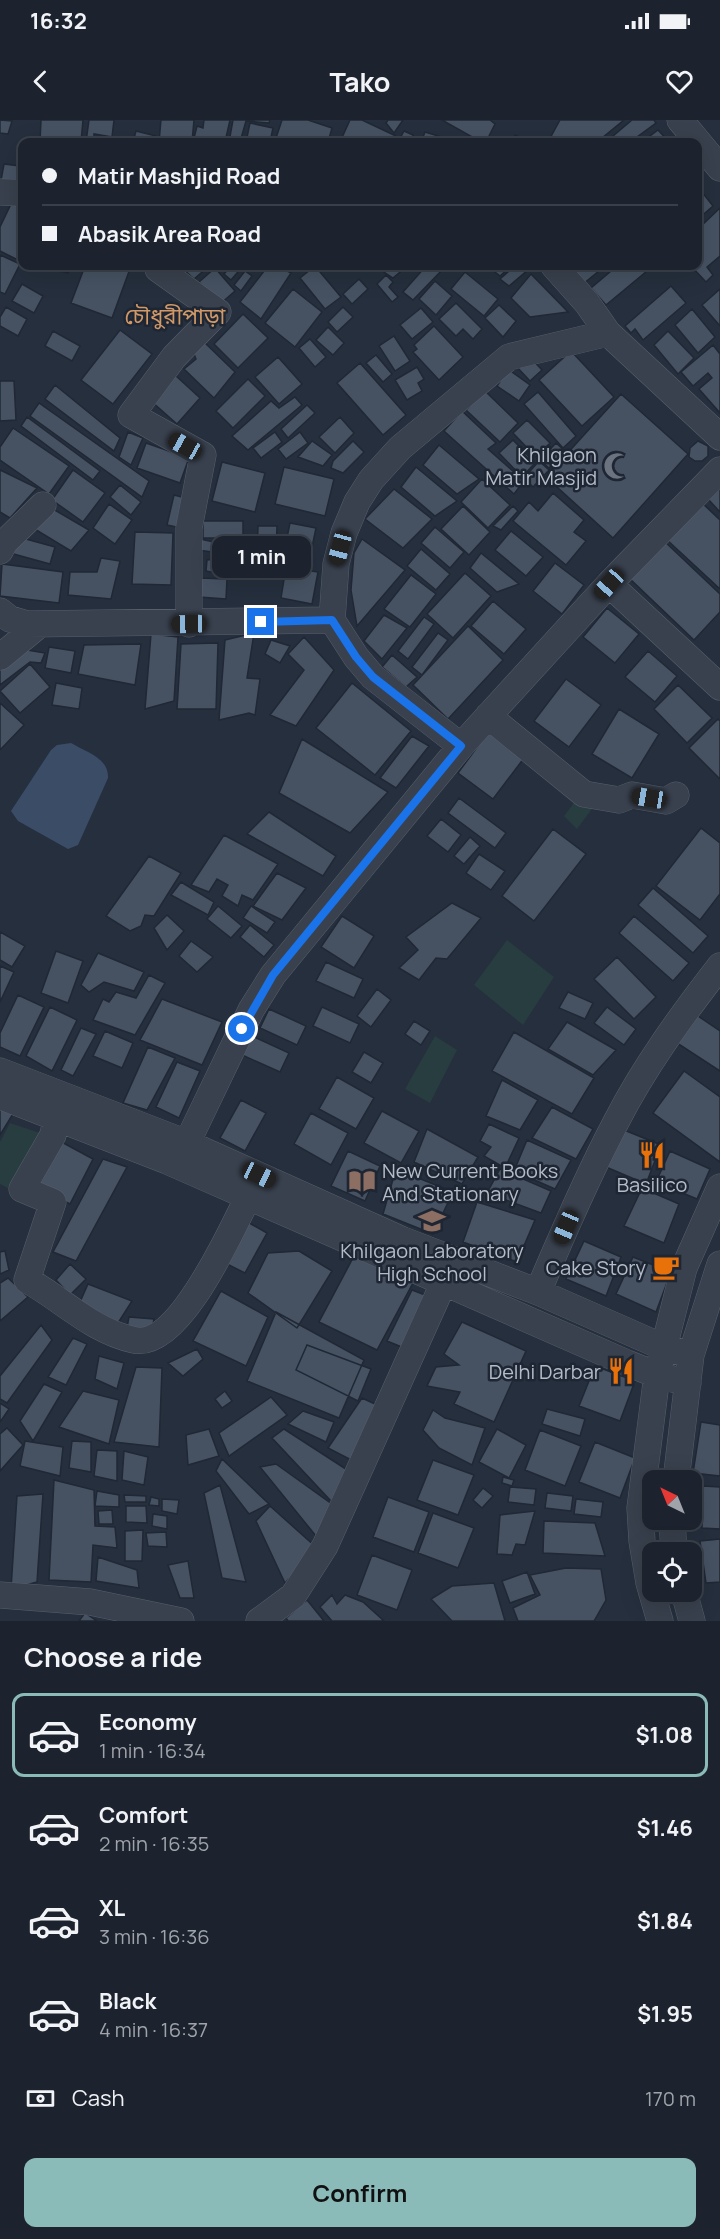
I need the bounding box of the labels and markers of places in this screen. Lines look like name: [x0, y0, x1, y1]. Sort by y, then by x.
place label: Khilgaon Matir Masjid: [485, 441, 597, 491]
mosque icon: Khilgaon Matir Masjid: [602, 451, 632, 481]
restaurant icon: Basilico: [637, 1140, 667, 1170]
place label: New Current Books And Stationary: [382, 1157, 558, 1207]
library icon: New Current Books And Stationary: [347, 1166, 377, 1196]
place label: Basilico: [617, 1171, 687, 1198]
school or university icon: Khilgaon Laboratory High School: [417, 1206, 447, 1236]
place label: Khilgaon Laboratory High School: [340, 1237, 524, 1287]
cafe icon: Cake Story: [651, 1252, 681, 1282]
place label: Cake Story: [546, 1254, 646, 1281]
restaurant icon: Delhi Darbar: [606, 1356, 636, 1386]
place label: Delhi Darbar: [489, 1358, 601, 1385]

